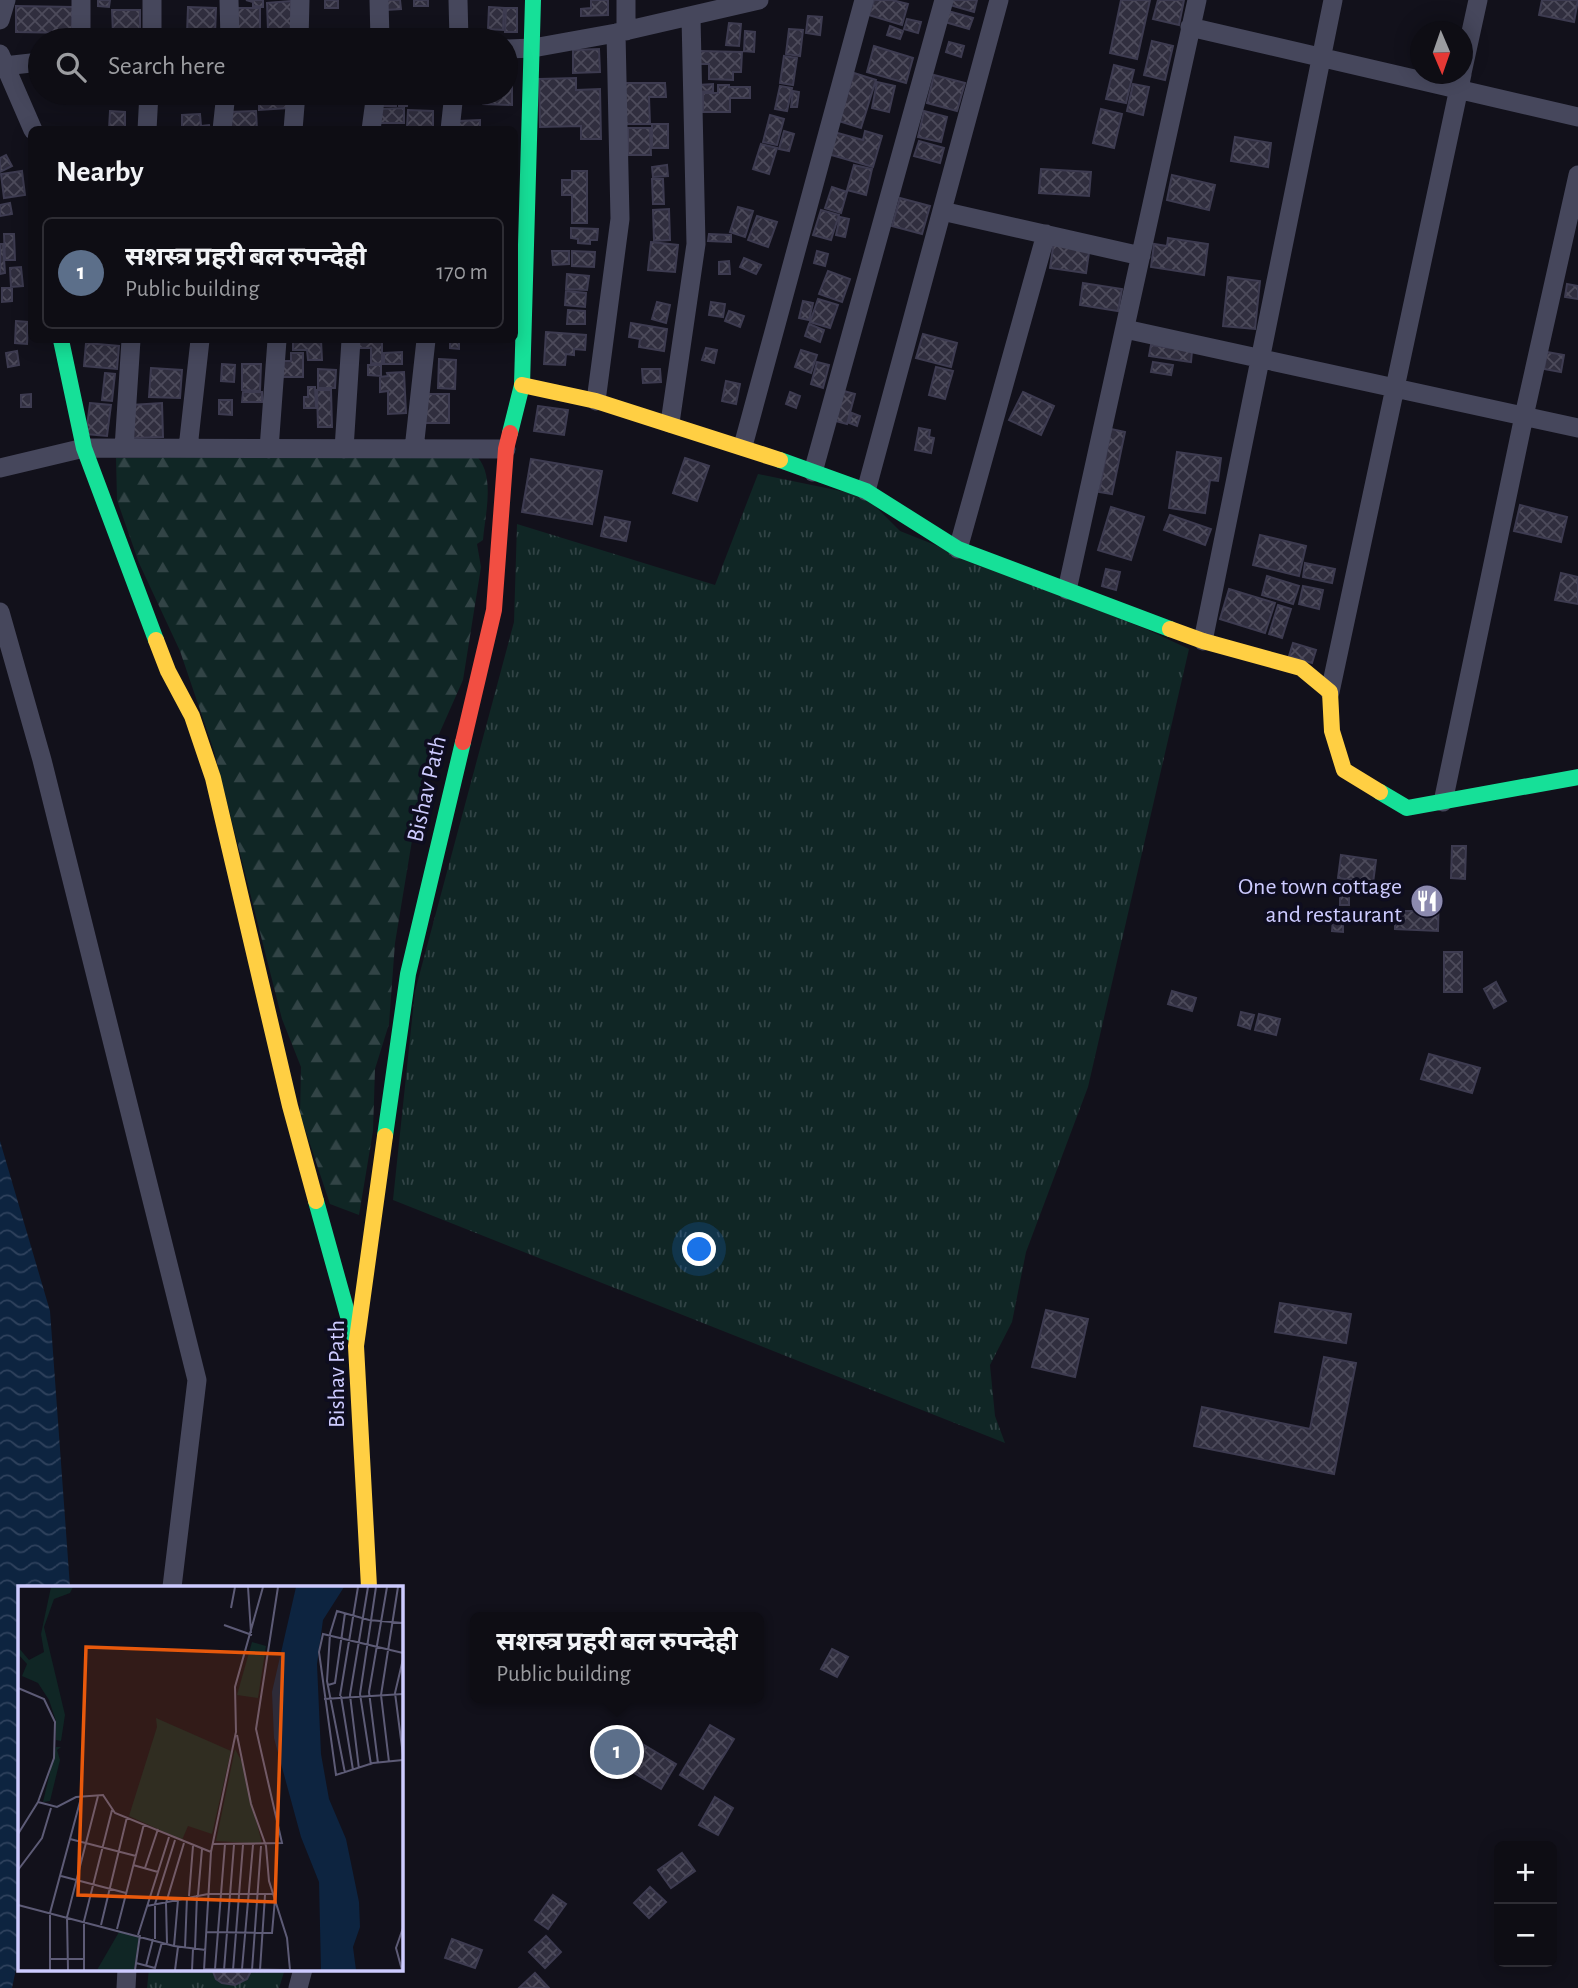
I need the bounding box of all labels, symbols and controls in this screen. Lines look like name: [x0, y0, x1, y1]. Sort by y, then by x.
north arrow: [1410, 21, 1473, 84]
search box: [28, 28, 518, 105]
icon: search: [52, 48, 90, 86]
text: Search here: [108, 53, 226, 79]
text: Nearby: [56, 157, 144, 187]
text: सशस्त्र प्रहरी बल रुपन्देही: [125, 244, 366, 270]
text: 1: [77, 261, 85, 284]
text: 170 m: [436, 261, 488, 284]
text: Public building: [125, 278, 259, 301]
street label: Bishav Path: [403, 734, 451, 844]
place label: One town cottage and restaurant: [1238, 875, 1402, 927]
restaurant icon: One town cottage and restaurant: [1408, 882, 1446, 920]
your location: [682, 1232, 716, 1266]
street label: Bishav Path: [325, 1320, 349, 1428]
inset map: [18, 1586, 402, 1970]
popup: [470, 1612, 764, 1703]
text: सशस्त्र प्रहरी बल रुपन्देही: [496, 1629, 738, 1655]
text: Public building: [496, 1663, 631, 1686]
pin: 1: [594, 1726, 640, 1778]
map controls: [1494, 1841, 1557, 1967]
button: +: [1494, 1841, 1557, 1904]
button: −: [1494, 1904, 1557, 1967]

